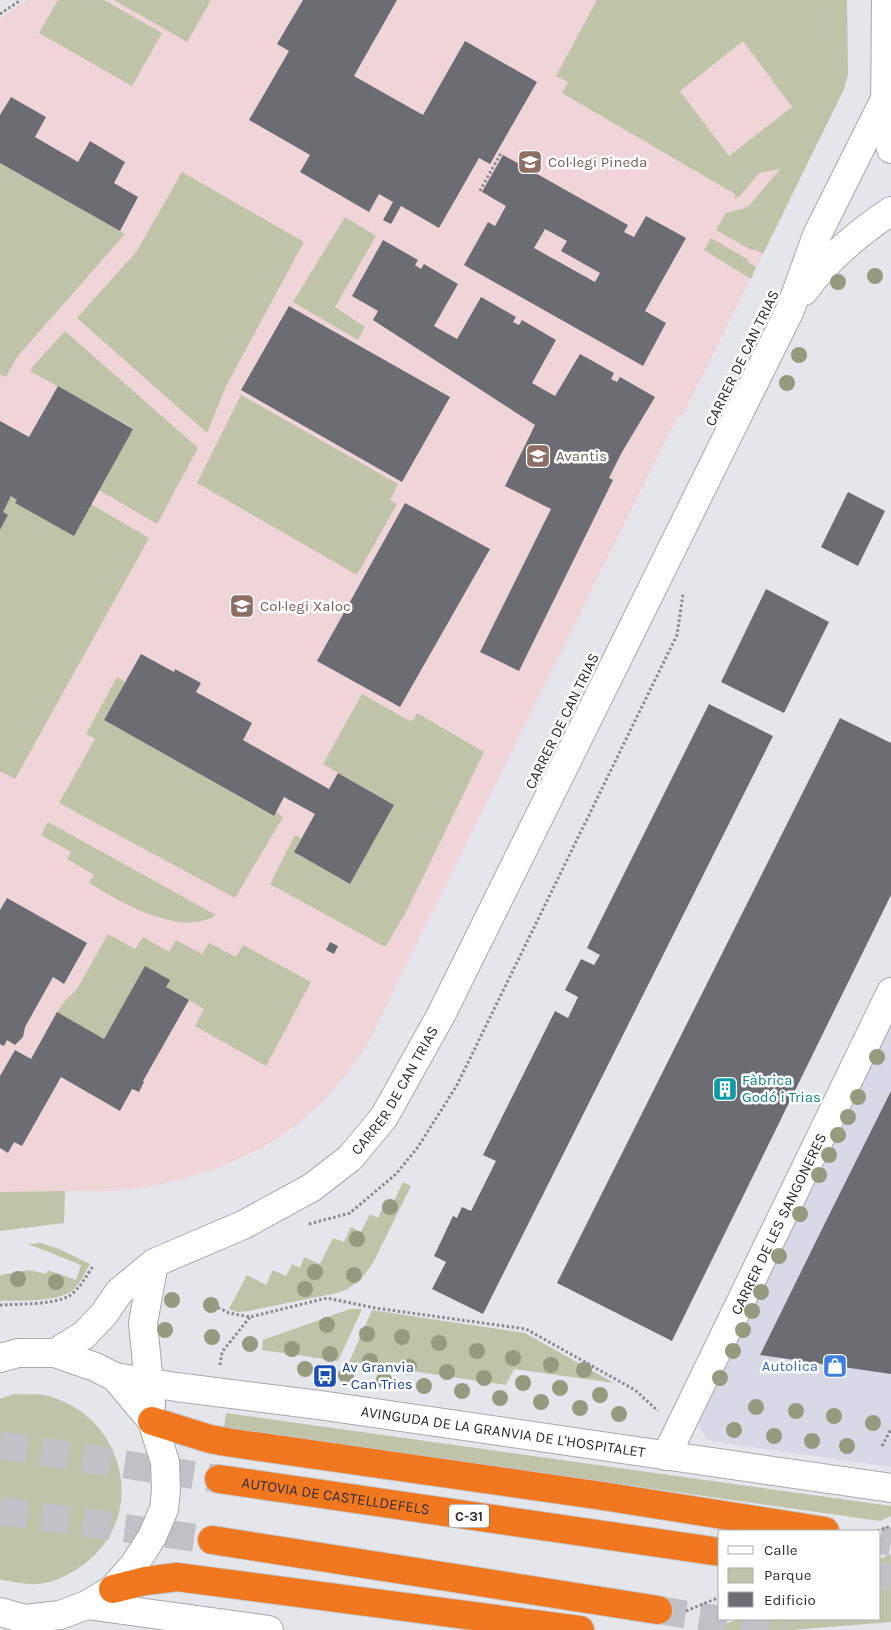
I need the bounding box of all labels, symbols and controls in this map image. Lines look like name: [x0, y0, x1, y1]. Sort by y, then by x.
school or university icon: Col·legi Pineda: [517, 149, 543, 175]
place label: Col·legi Pineda: [548, 153, 647, 171]
street label: CARRER DE CAN TRIAS: [701, 287, 783, 429]
school or university icon: Avantis: [525, 443, 551, 469]
place label: Avantis: [556, 447, 607, 465]
school or university icon: Col·legi Xaloc: [229, 593, 255, 619]
place label: Col·legi Xaloc: [260, 597, 351, 615]
street label: CARRER DE CAN TRIAS: [521, 650, 603, 792]
street label: CARRER DE CAN TRIAS: [347, 1023, 442, 1159]
place label: Fàbrica Godó i Trias: [742, 1071, 821, 1106]
building icon: Fàbrica Godó i Trias: [712, 1076, 738, 1102]
street label: CARRER DE LES SANGONERES: [727, 1130, 830, 1318]
shop icon: Autolica: [822, 1353, 848, 1379]
place label: Autolica: [762, 1357, 818, 1375]
place label: Av Granvia - Can Tries: [342, 1358, 414, 1393]
bus stop icon: Av Granvia - Can Tries: [312, 1363, 338, 1389]
street label: AVINGUDA DE LA GRANVIA DE L'HOSPITALET: [360, 1402, 647, 1461]
street label: AUTOVIA DE CASTELLDEFELS: [241, 1473, 431, 1519]
road number: C-31: [449, 1504, 489, 1528]
legend: [718, 1530, 881, 1620]
text: Calle: [764, 1541, 798, 1559]
text: Parque: [764, 1566, 812, 1584]
text: Edificio: [764, 1591, 816, 1609]

